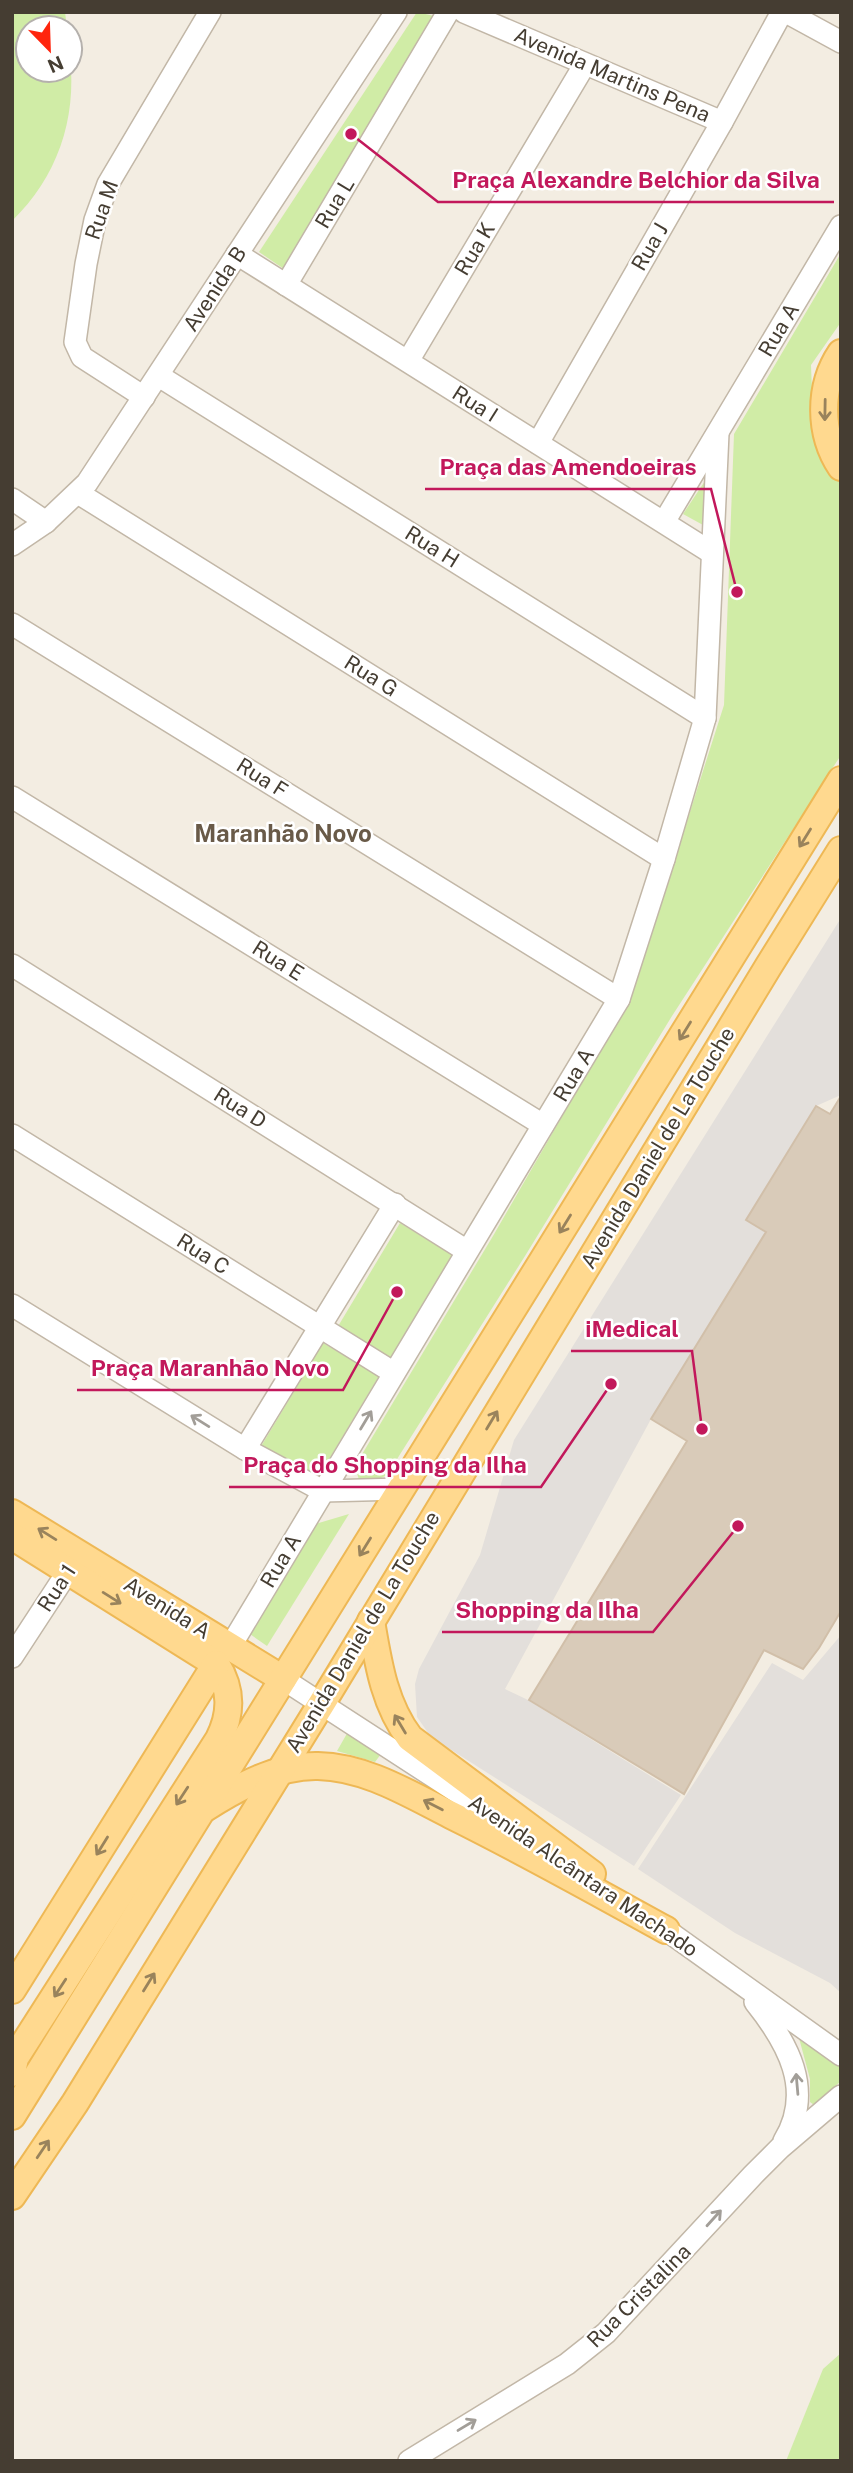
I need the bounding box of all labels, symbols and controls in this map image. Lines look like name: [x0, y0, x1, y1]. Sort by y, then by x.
north arrow: [14, 14, 84, 84]
street label: Avenida Martins Pena: [510, 22, 714, 127]
text: N: [45, 52, 67, 78]
callout: Praça Alexandre Belchior da Silva: [438, 158, 834, 202]
text: Praça Alexandre Belchior da Silva: [452, 166, 820, 193]
street label: Rua L: [310, 173, 359, 233]
street label: Rua M: [80, 177, 123, 243]
street label: Rua K: [449, 218, 500, 280]
street label: Rua J: [626, 218, 673, 275]
street label: Avenida B: [178, 241, 251, 336]
street label: Rua A: [753, 298, 804, 361]
street label: Rua I: [448, 380, 503, 427]
one-way arrow: [818, 399, 832, 422]
callout: Praça das Amendoeiras: [425, 445, 711, 489]
text: Praça das Amendoeiras: [439, 453, 697, 480]
street label: Rua H: [401, 520, 464, 573]
street label: Rua G: [340, 650, 403, 702]
street label: Rua F: [232, 752, 292, 803]
district label: Maranhão Novo: [194, 819, 372, 847]
one-way arrow: [797, 827, 811, 847]
street label: Rua E: [248, 935, 309, 986]
one-way arrow: [677, 1021, 692, 1040]
street label: Avenida Daniel de La Touche: [575, 1022, 740, 1273]
street label: Rua A: [548, 1043, 599, 1106]
street label: Rua D: [209, 1082, 271, 1133]
one-way arrow: [557, 1214, 571, 1234]
street label: Rua C: [172, 1228, 234, 1279]
callout: iMedical: [571, 1307, 692, 1351]
text: iMedical: [585, 1315, 679, 1342]
callout: Praça Maranhão Novo: [77, 1346, 343, 1390]
text: Praça Maranhão Novo: [91, 1354, 329, 1381]
one-way arrow: [359, 1410, 373, 1430]
one-way arrow: [485, 1410, 499, 1430]
one-way arrow: [190, 1414, 210, 1428]
callout: Praça do Shopping da Ilha: [229, 1443, 541, 1487]
text: Praça do Shopping da Ilha: [243, 1451, 527, 1478]
street label: Avenida Daniel de La Touche: [280, 1506, 445, 1757]
one-way arrow: [37, 1526, 57, 1540]
street label: Rua A: [255, 1529, 306, 1592]
one-way arrow: [358, 1536, 372, 1556]
street label: Rua 1: [32, 1559, 81, 1616]
street label: Avenida A: [119, 1571, 215, 1644]
callout: Shopping da Ilha: [442, 1588, 653, 1632]
one-way arrow: [101, 1592, 121, 1606]
text: Shopping da Ilha: [455, 1596, 639, 1623]
one-way arrow: [393, 1714, 407, 1734]
one-way arrow: [175, 1786, 189, 1806]
street label: Avenida Alcântara Machado: [464, 1789, 703, 1962]
one-way arrow: [423, 1798, 444, 1812]
one-way arrow: [95, 1836, 110, 1855]
one-way arrow: [142, 1972, 156, 1992]
one-way arrow: [52, 1978, 66, 1998]
one-way arrow: [790, 2073, 803, 2096]
one-way arrow: [37, 2140, 51, 2160]
one-way arrow: [706, 2209, 722, 2227]
street label: Rua Cristalina: [582, 2239, 696, 2353]
one-way arrow: [456, 2418, 476, 2432]

